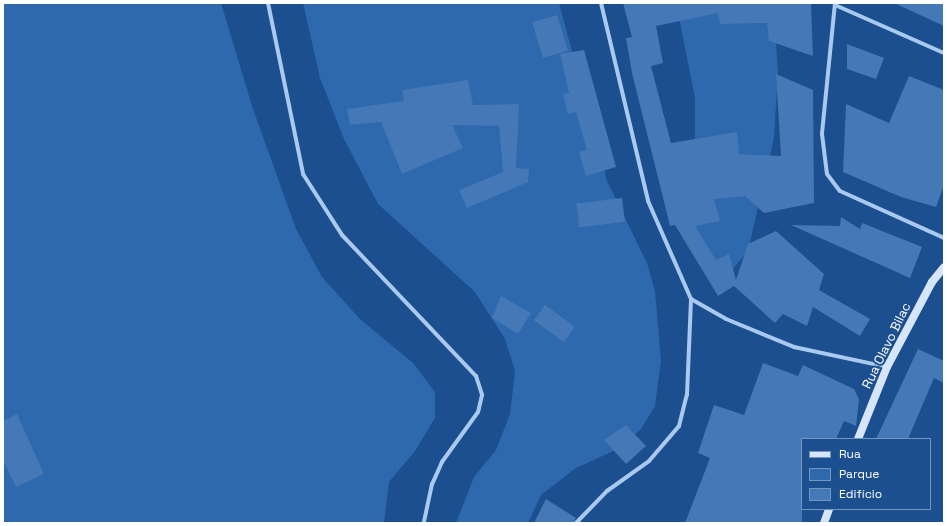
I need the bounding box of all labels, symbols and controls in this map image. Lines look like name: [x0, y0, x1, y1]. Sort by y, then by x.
street label: Rua Olavo Bilac: [859, 300, 915, 392]
legend: [801, 438, 931, 510]
text: Rua: [839, 446, 861, 462]
text: Parque: [839, 466, 879, 482]
text: Edifício: [839, 486, 882, 502]

